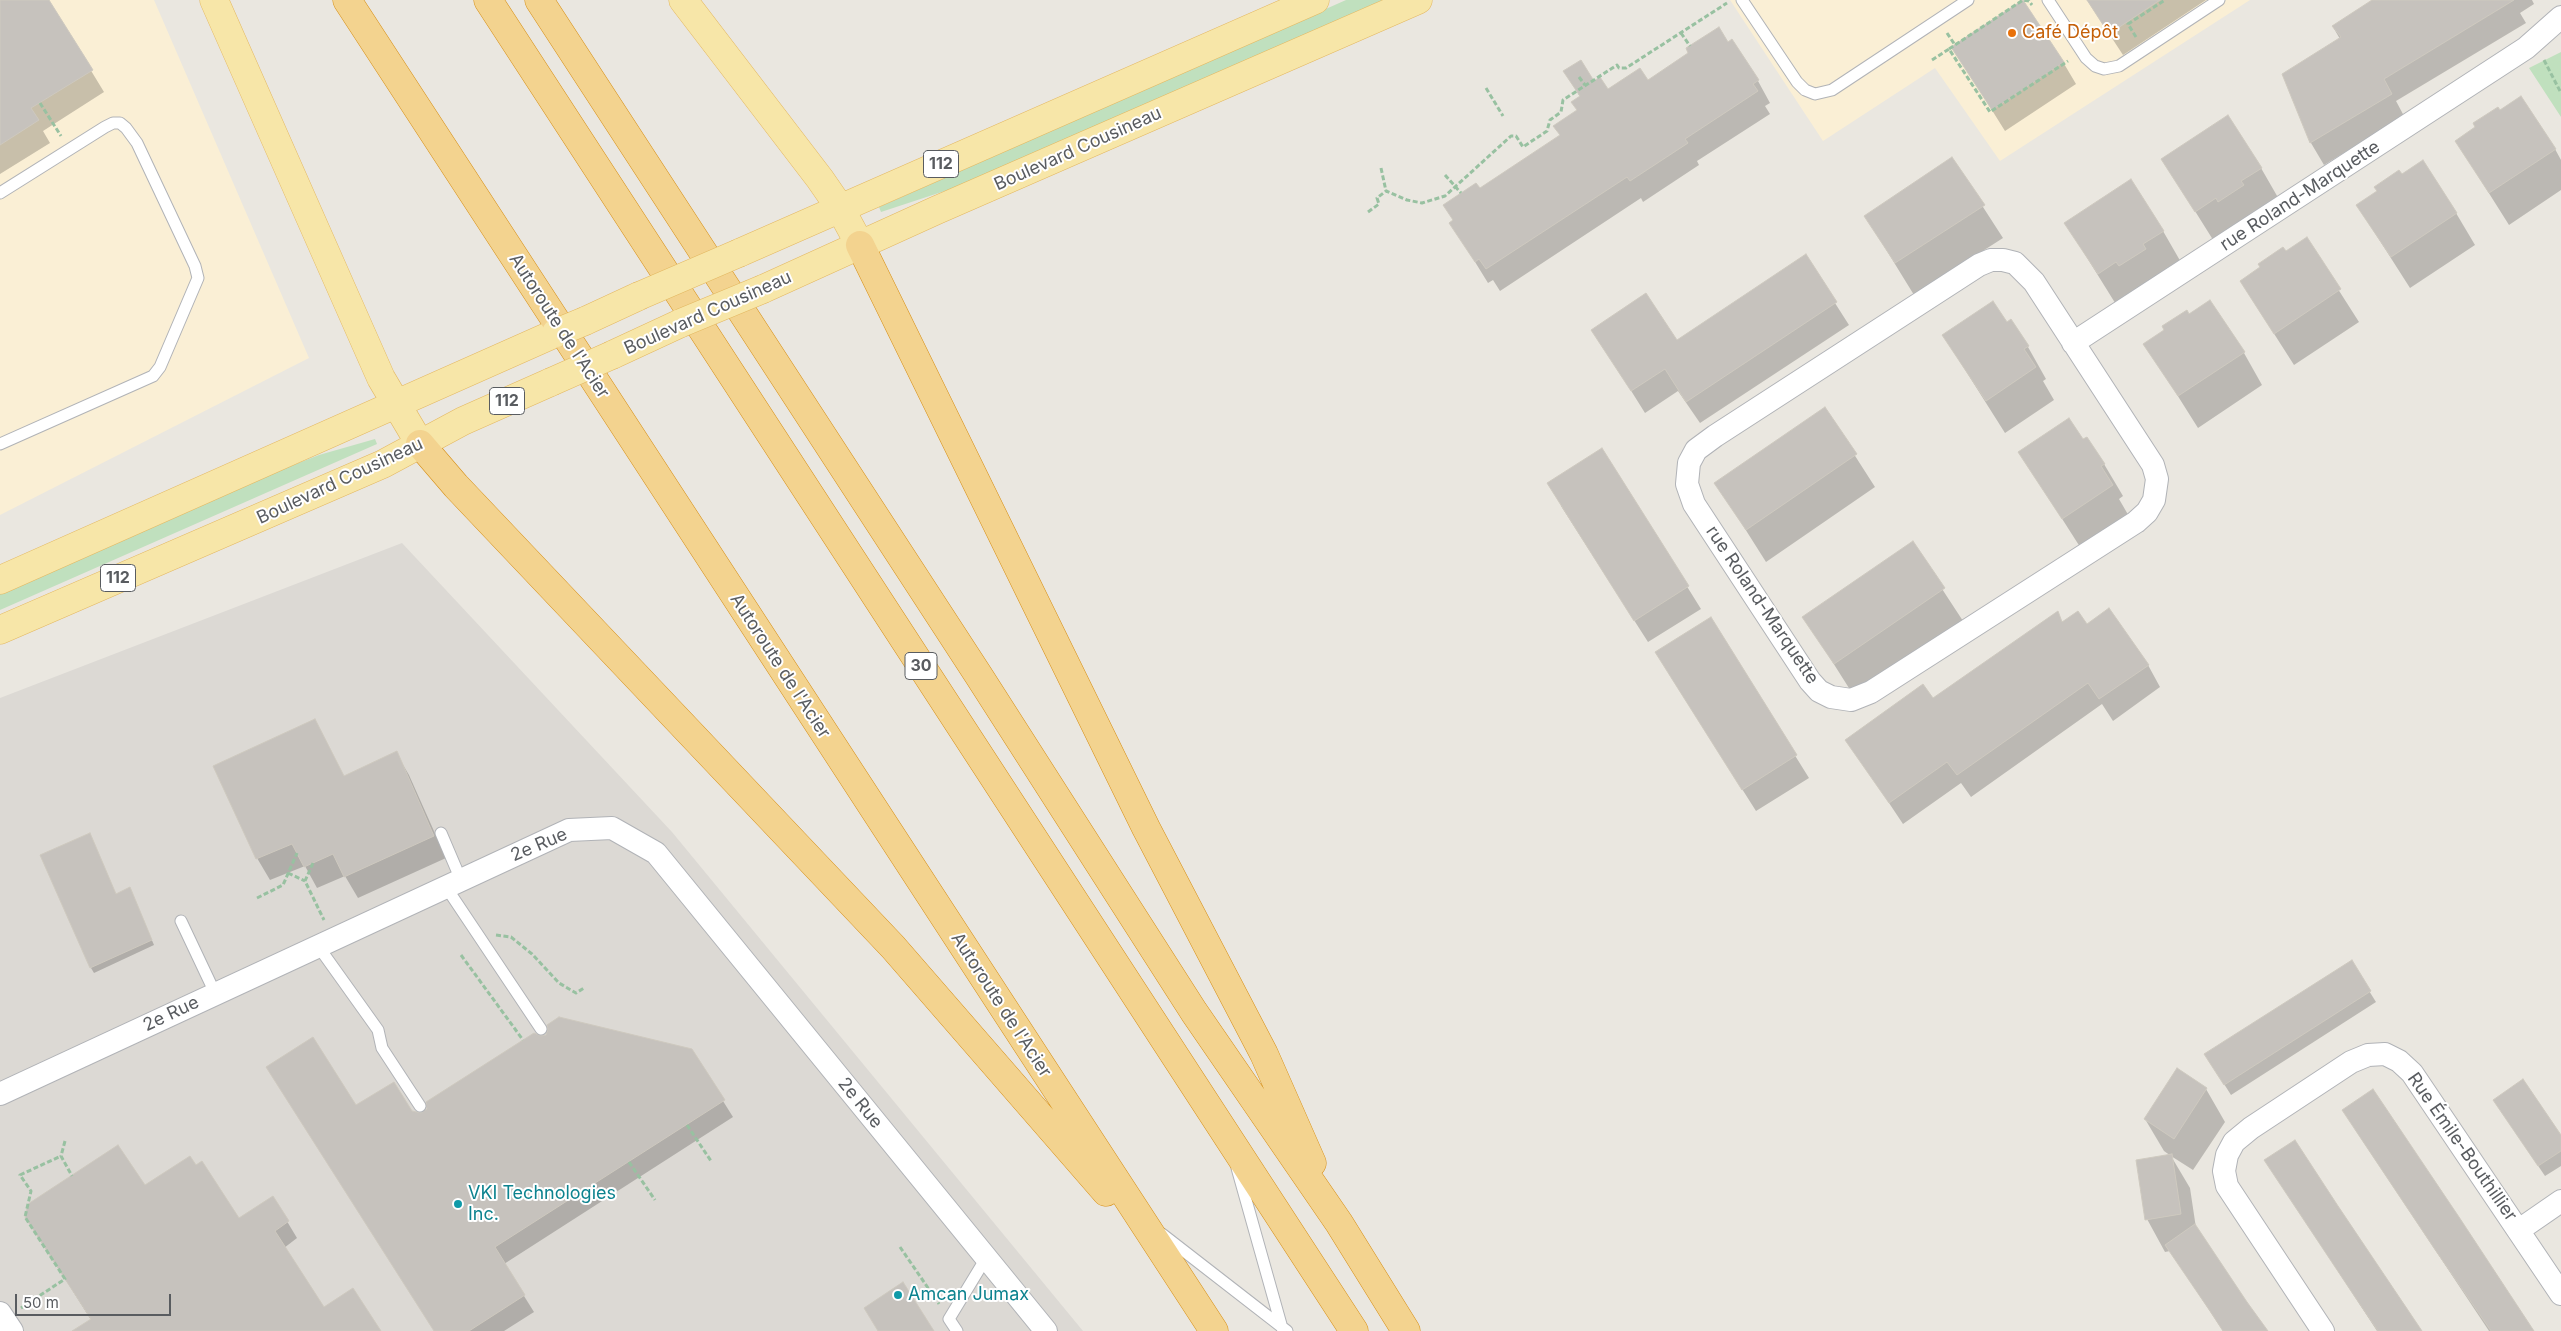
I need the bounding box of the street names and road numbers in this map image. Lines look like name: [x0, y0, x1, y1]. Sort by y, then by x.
street label: Boulevard Cousineau: [991, 102, 1165, 196]
street label: rue Roland-Marquette: [2216, 136, 2384, 256]
road number: 112: [924, 150, 958, 178]
street label: Autoroute de l'Acier: [504, 250, 614, 402]
street label: Boulevard Cousineau: [621, 266, 795, 360]
road number: 112: [490, 388, 524, 414]
street label: Boulevard Cousineau: [253, 433, 427, 529]
street label: rue Roland-Marquette: [1701, 522, 1823, 688]
road number: 112: [100, 564, 136, 592]
street label: Autoroute de l'Acier: [725, 590, 835, 742]
road number: 30: [905, 652, 937, 679]
street label: 2e Rue: [508, 823, 570, 867]
street label: Autoroute de l'Acier: [946, 929, 1056, 1081]
street label: 2e Rue: [140, 992, 202, 1036]
street label: Rue Émile-Bouthillier: [2403, 1069, 2521, 1225]
street label: 2e Rue: [833, 1073, 887, 1133]

